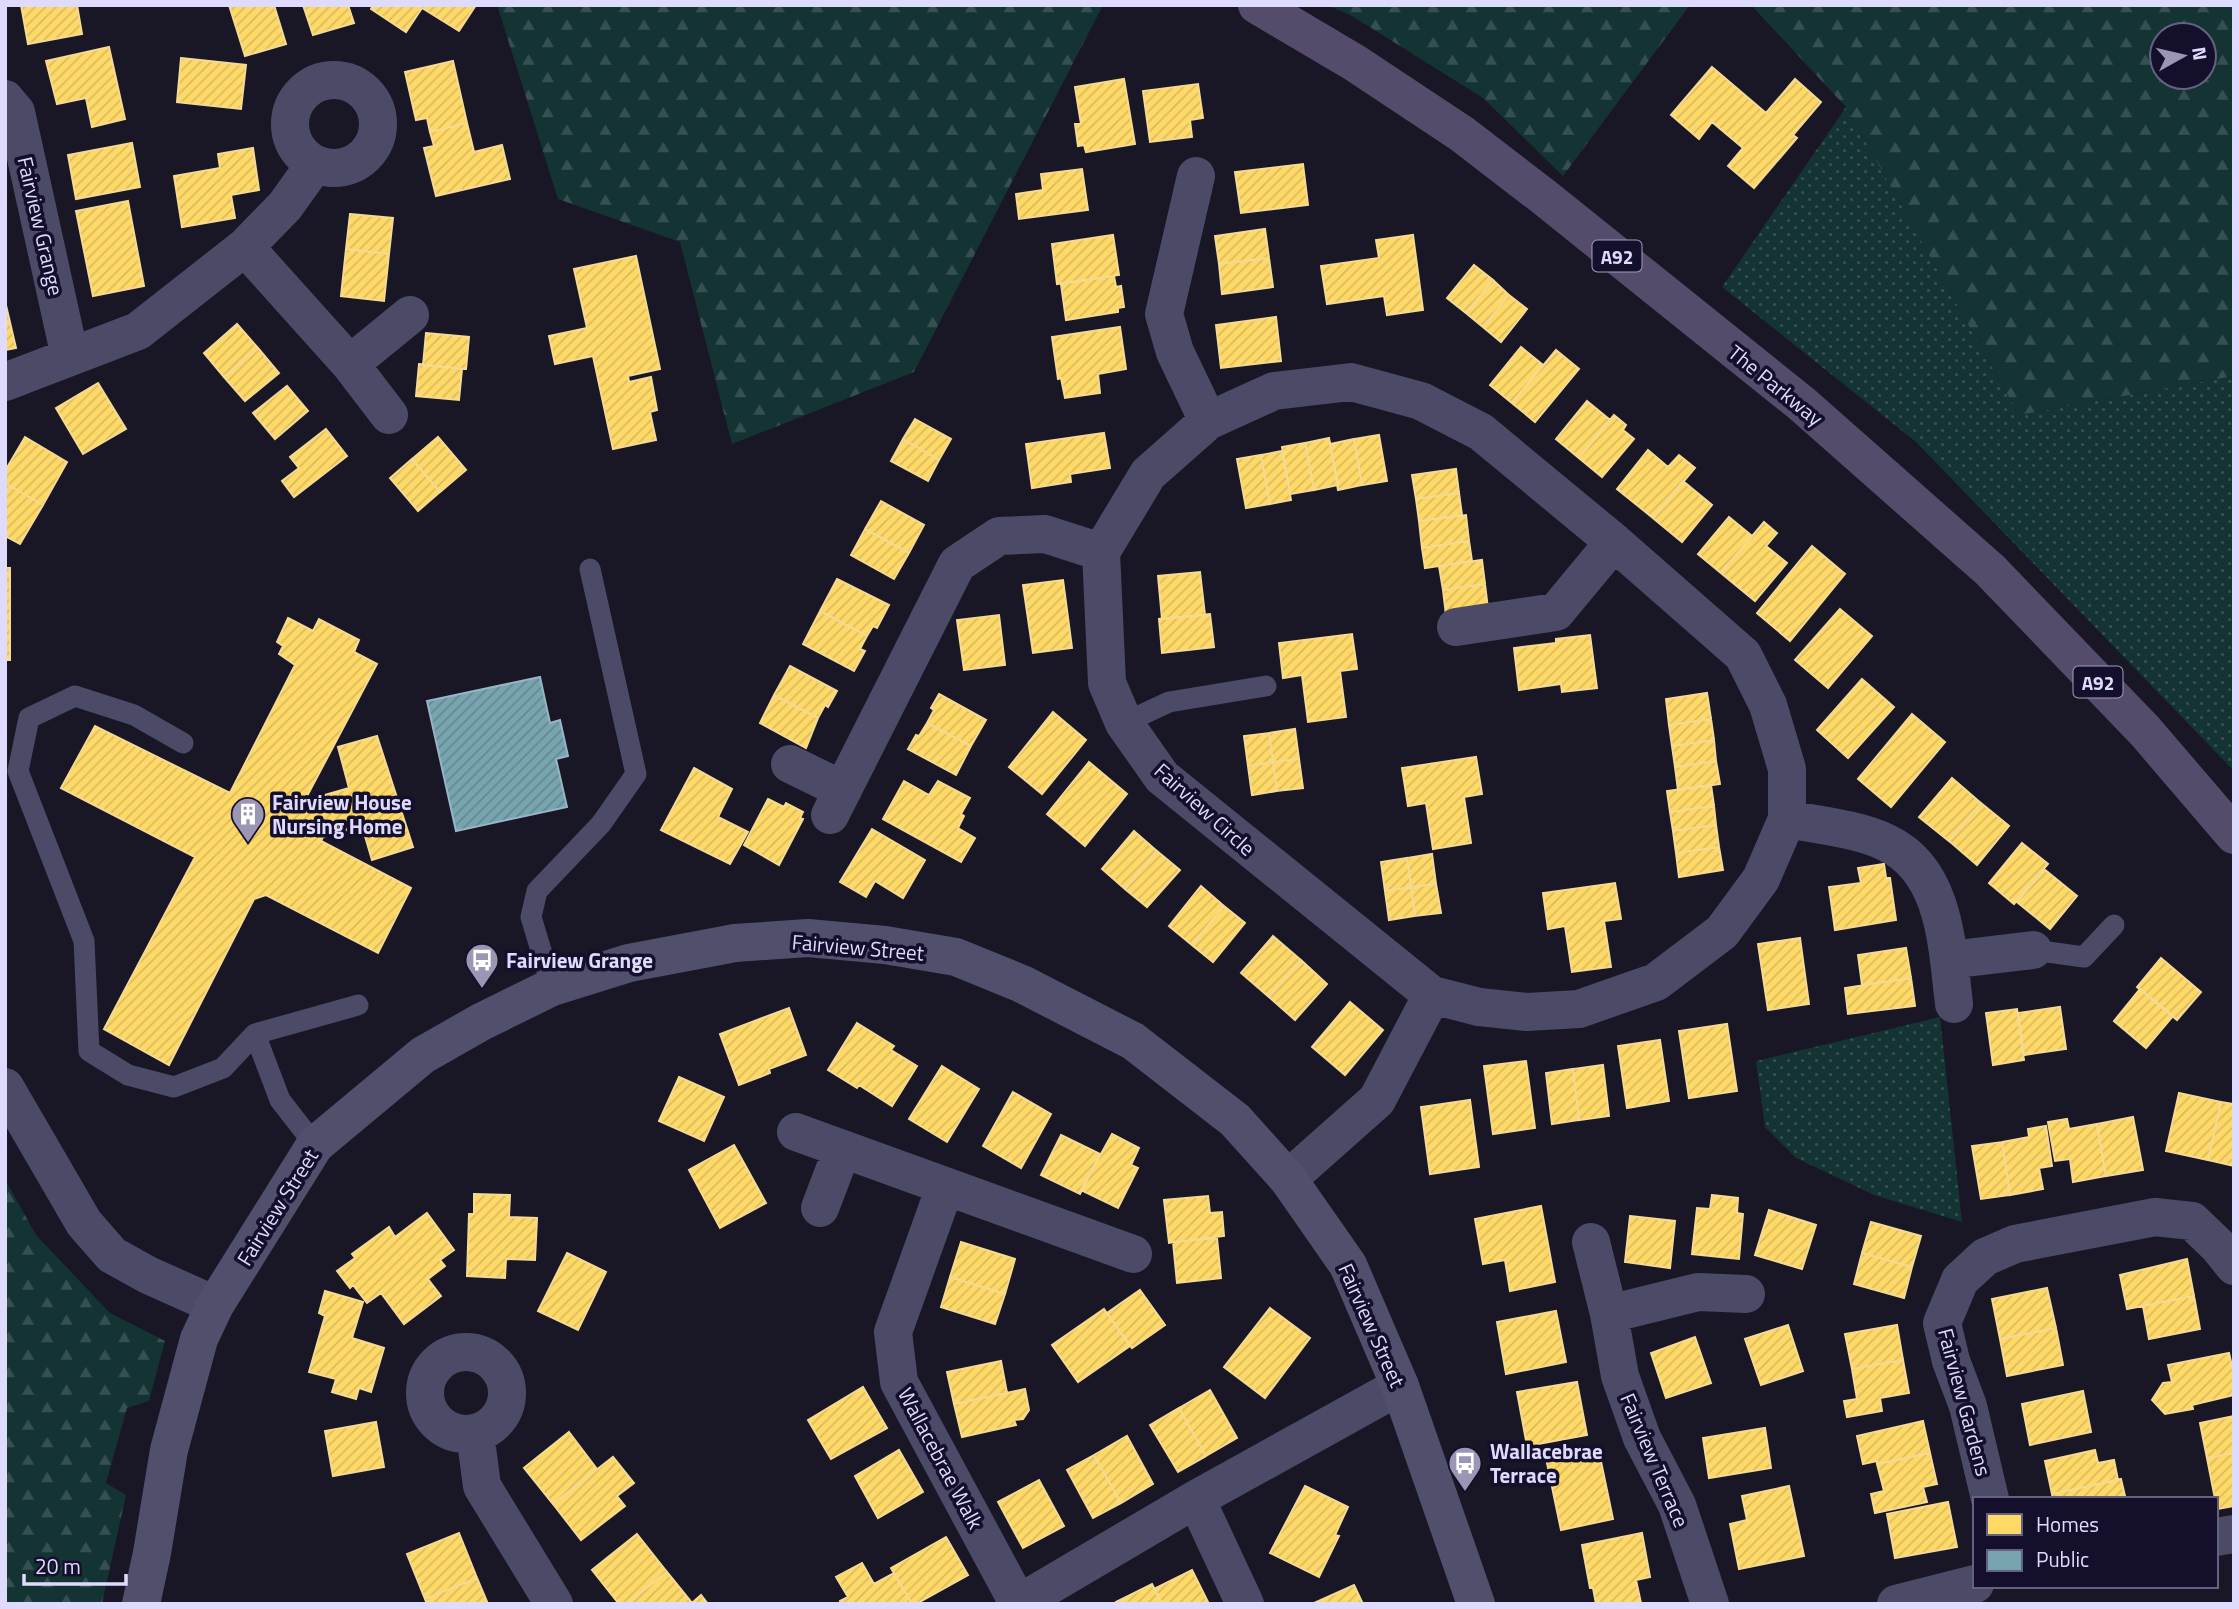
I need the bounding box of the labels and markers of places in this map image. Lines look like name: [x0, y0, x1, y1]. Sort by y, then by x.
place label: Fairview House Nursing Home: [272, 786, 412, 842]
building icon: Fairview House Nursing Home: [229, 795, 267, 844]
bus stop icon: Fairview Grange: [463, 941, 501, 990]
place label: Fairview Grange: [506, 944, 653, 976]
place label: Wallacebrae Terrace: [1490, 1435, 1603, 1491]
bus stop icon: Wallacebrae Terrace: [1446, 1444, 1484, 1493]

